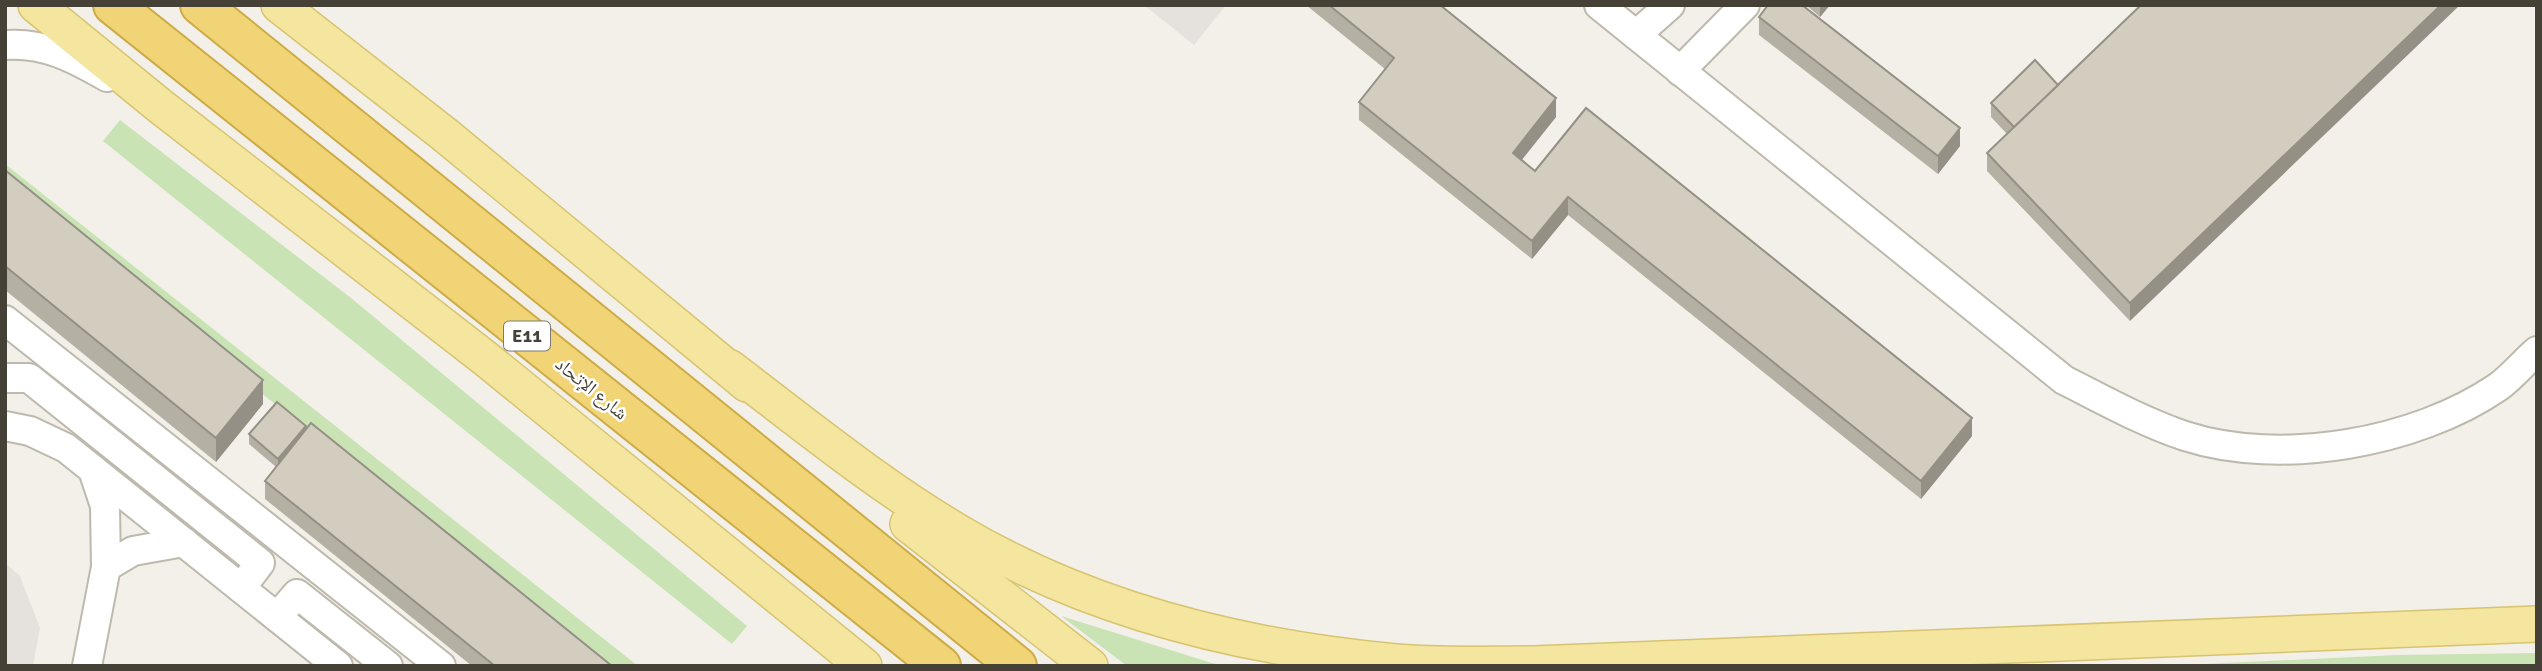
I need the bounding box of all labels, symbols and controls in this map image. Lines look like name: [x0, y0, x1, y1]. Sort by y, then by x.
road number: E11: [504, 322, 550, 350]
street label: شارع الإتحاد: [550, 352, 633, 425]

